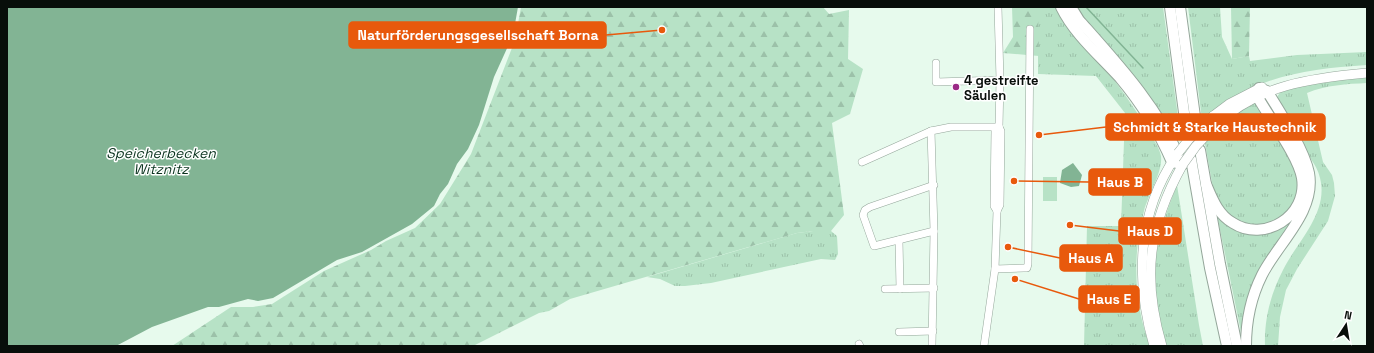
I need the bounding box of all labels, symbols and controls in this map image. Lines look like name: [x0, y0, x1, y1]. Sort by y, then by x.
callout: Naturförderungsgesellschaft Borna: [349, 22, 606, 48]
text: Naturförderungsgesellschaft Borna: [358, 26, 598, 44]
place label: 4 gestreifte Säulen: [964, 72, 1039, 104]
marker: 4 gestreifte Säulen: [951, 82, 961, 92]
callout: Schmidt & Starke Haustechnik: [1106, 114, 1325, 140]
text: Schmidt & Starke Haustechnik: [1113, 118, 1317, 136]
water label: Speicherbecken Witznitz: [106, 144, 216, 178]
callout: Haus B: [1089, 169, 1151, 195]
text: Haus B: [1097, 173, 1143, 191]
callout: Haus D: [1119, 218, 1181, 244]
text: Haus D: [1127, 222, 1173, 240]
callout: Haus A: [1060, 245, 1122, 271]
text: Haus A: [1068, 249, 1114, 267]
callout: Haus E: [1079, 286, 1139, 312]
text: Haus E: [1087, 290, 1131, 308]
north arrow: [1326, 305, 1366, 345]
text: N: [1343, 308, 1353, 323]

